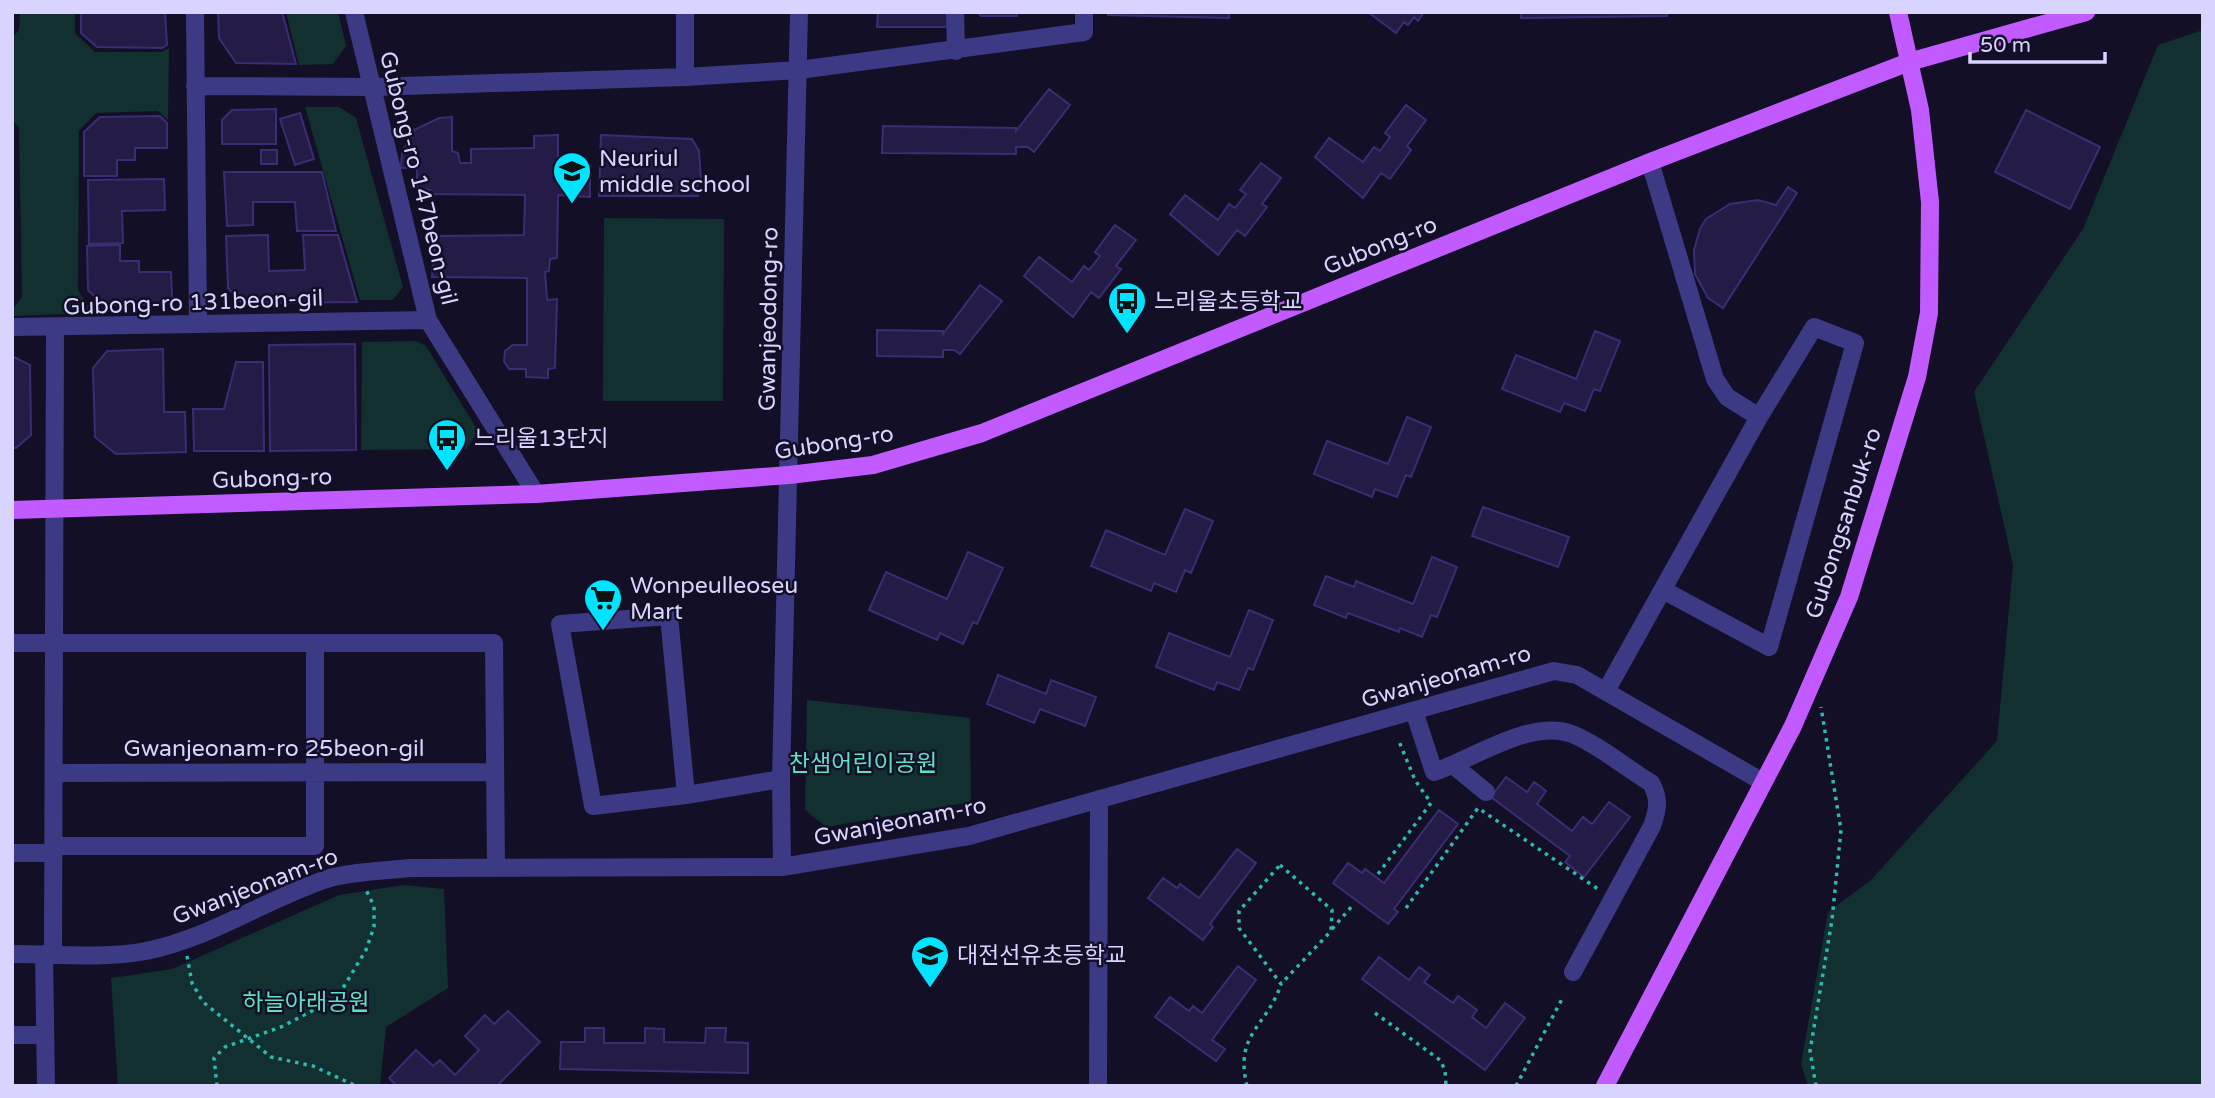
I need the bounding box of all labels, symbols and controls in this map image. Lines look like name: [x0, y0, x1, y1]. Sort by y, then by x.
scale bar: [1970, 21, 2105, 65]
text: 50 m: [1980, 33, 2031, 58]
street label: Gubong-ro 147beon-gil: [373, 48, 463, 308]
place label: Neuriul middle school: [599, 145, 751, 199]
school or university icon: Neuriul middle school: [551, 150, 593, 205]
street label: Gubong-ro: [1319, 210, 1441, 281]
street label: Gwanjeodong-ro: [753, 227, 785, 411]
bus stop icon: 느리울초등학교: [1106, 280, 1148, 335]
street label: Gubong-ro 131beon-gil: [62, 284, 324, 322]
place label: 느리울초등학교: [1154, 288, 1302, 316]
bus stop icon: 느리울13단지: [426, 417, 468, 472]
street label: Gubong-ro: [773, 420, 896, 466]
street label: Gubongsanbuk-ro: [1800, 424, 1888, 622]
place label: 느리울13단지: [474, 425, 609, 453]
street label: Gubong-ro: [211, 463, 333, 495]
place label: Wonpeulleoseu Mart: [630, 572, 798, 626]
supermarket icon: Wonpeulleoseu Mart: [582, 577, 624, 632]
street label: Gwanjeonam-ro: [1358, 639, 1534, 715]
street label: Gwanjeonam-ro 25beon-gil: [124, 735, 424, 763]
park label: 찬샘어린이공원: [789, 750, 937, 778]
street label: Gwanjeonam-ro: [812, 792, 989, 852]
street label: Gwanjeonam-ro: [169, 842, 342, 931]
school or university icon: 대전선유초등학교: [909, 934, 951, 989]
place label: 대전선유초등학교: [957, 942, 1126, 970]
park label: 하늘아래공원: [243, 989, 369, 1017]

